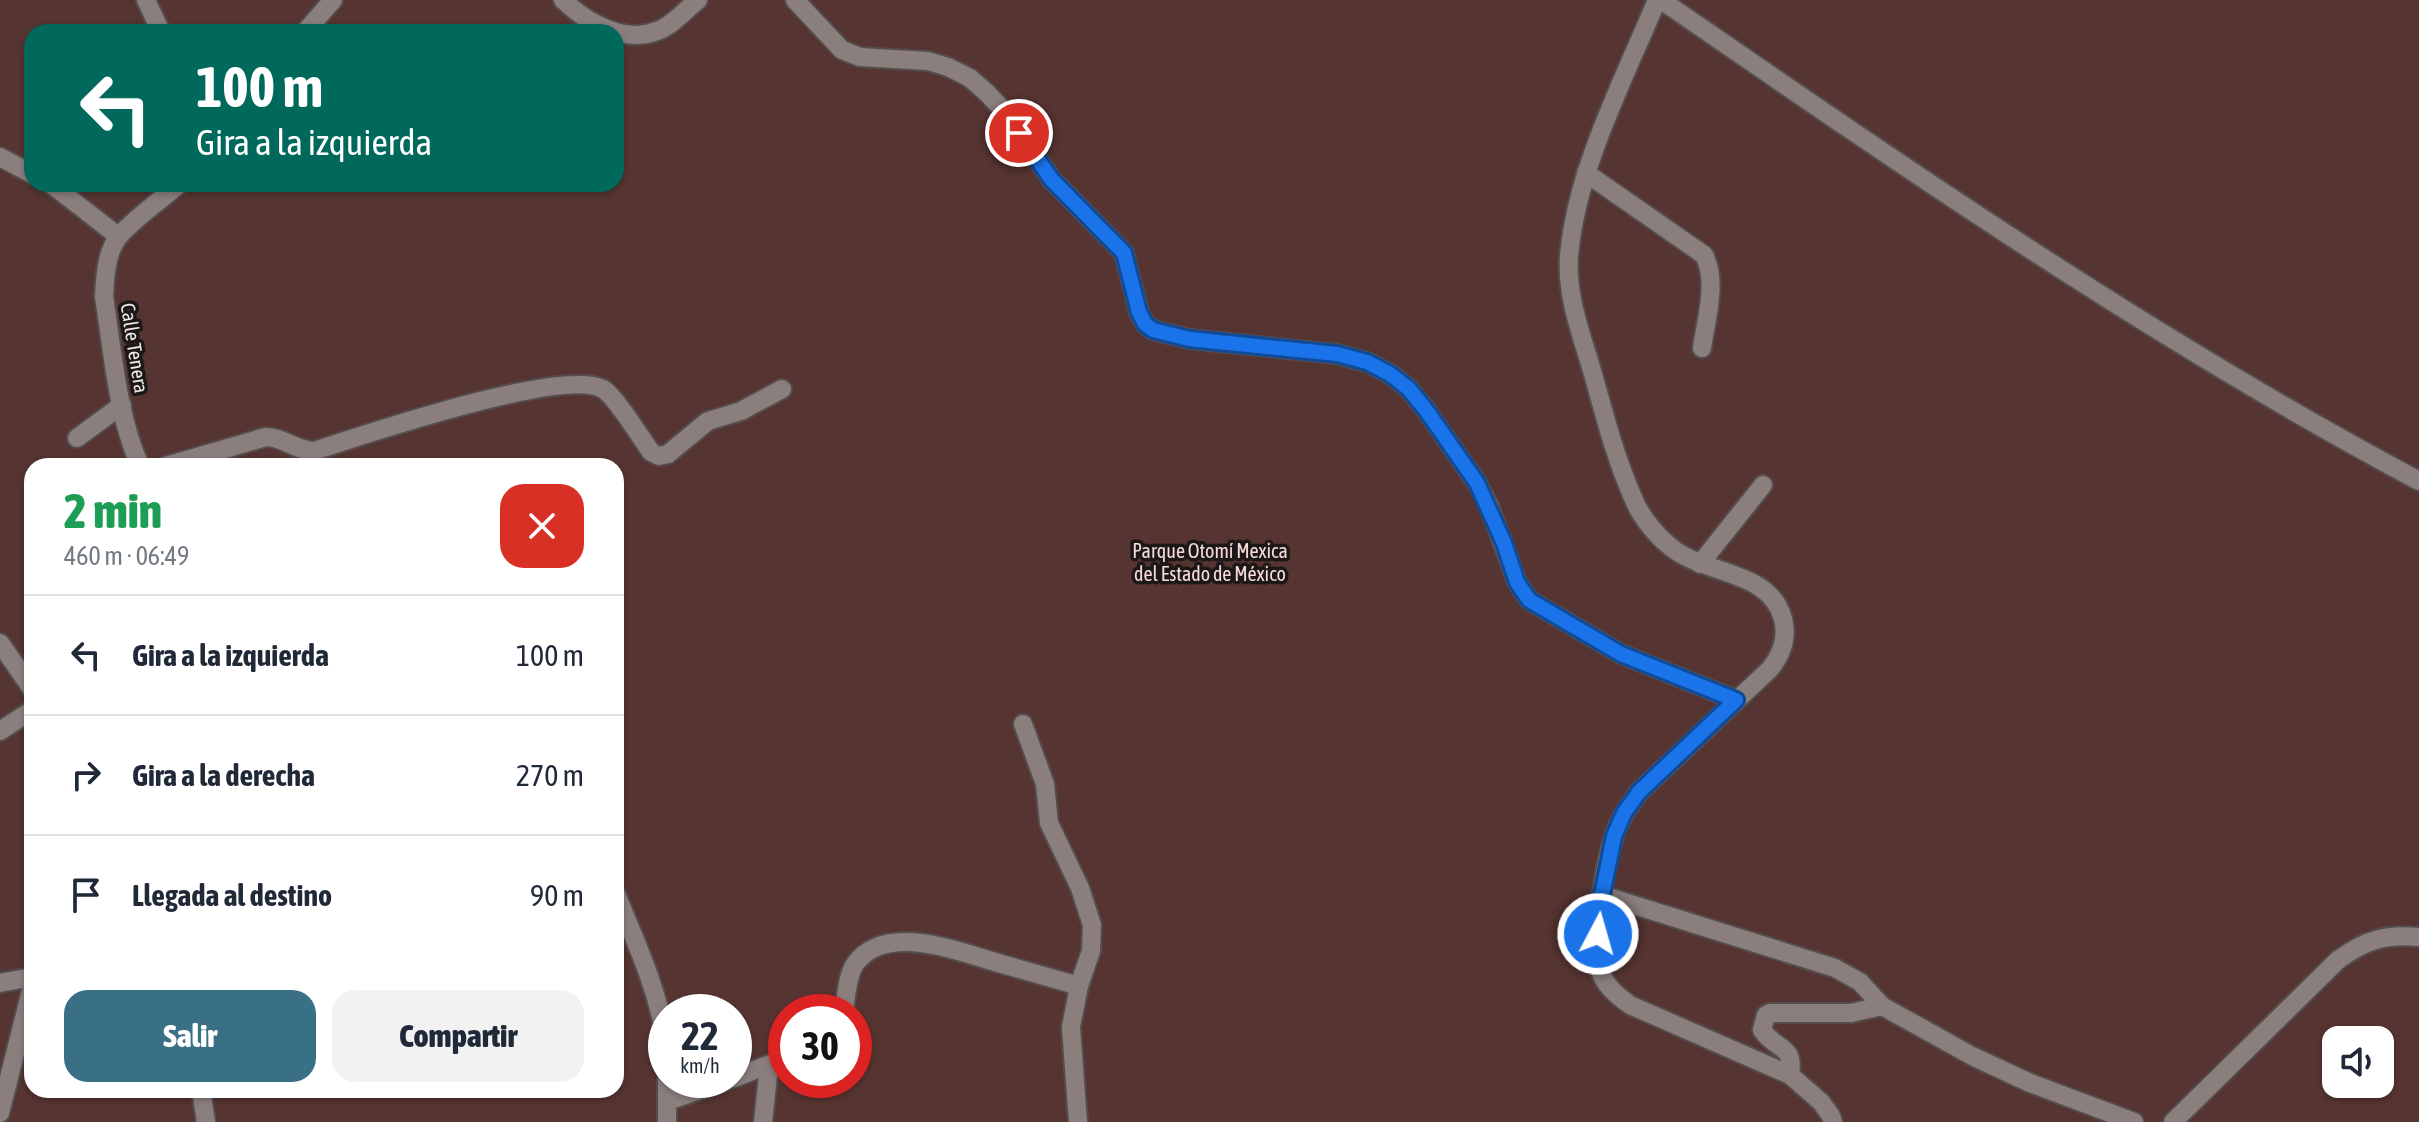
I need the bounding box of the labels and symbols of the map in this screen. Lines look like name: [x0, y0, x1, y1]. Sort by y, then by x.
pin: [985, 99, 1053, 167]
street label: Calle Tenera: [117, 301, 153, 395]
park label: Parque Otomí Mexica del Estado de México: [1132, 539, 1288, 585]
position arrow: [1556, 892, 1640, 976]
speed limit sign: 30: [768, 994, 872, 1098]

